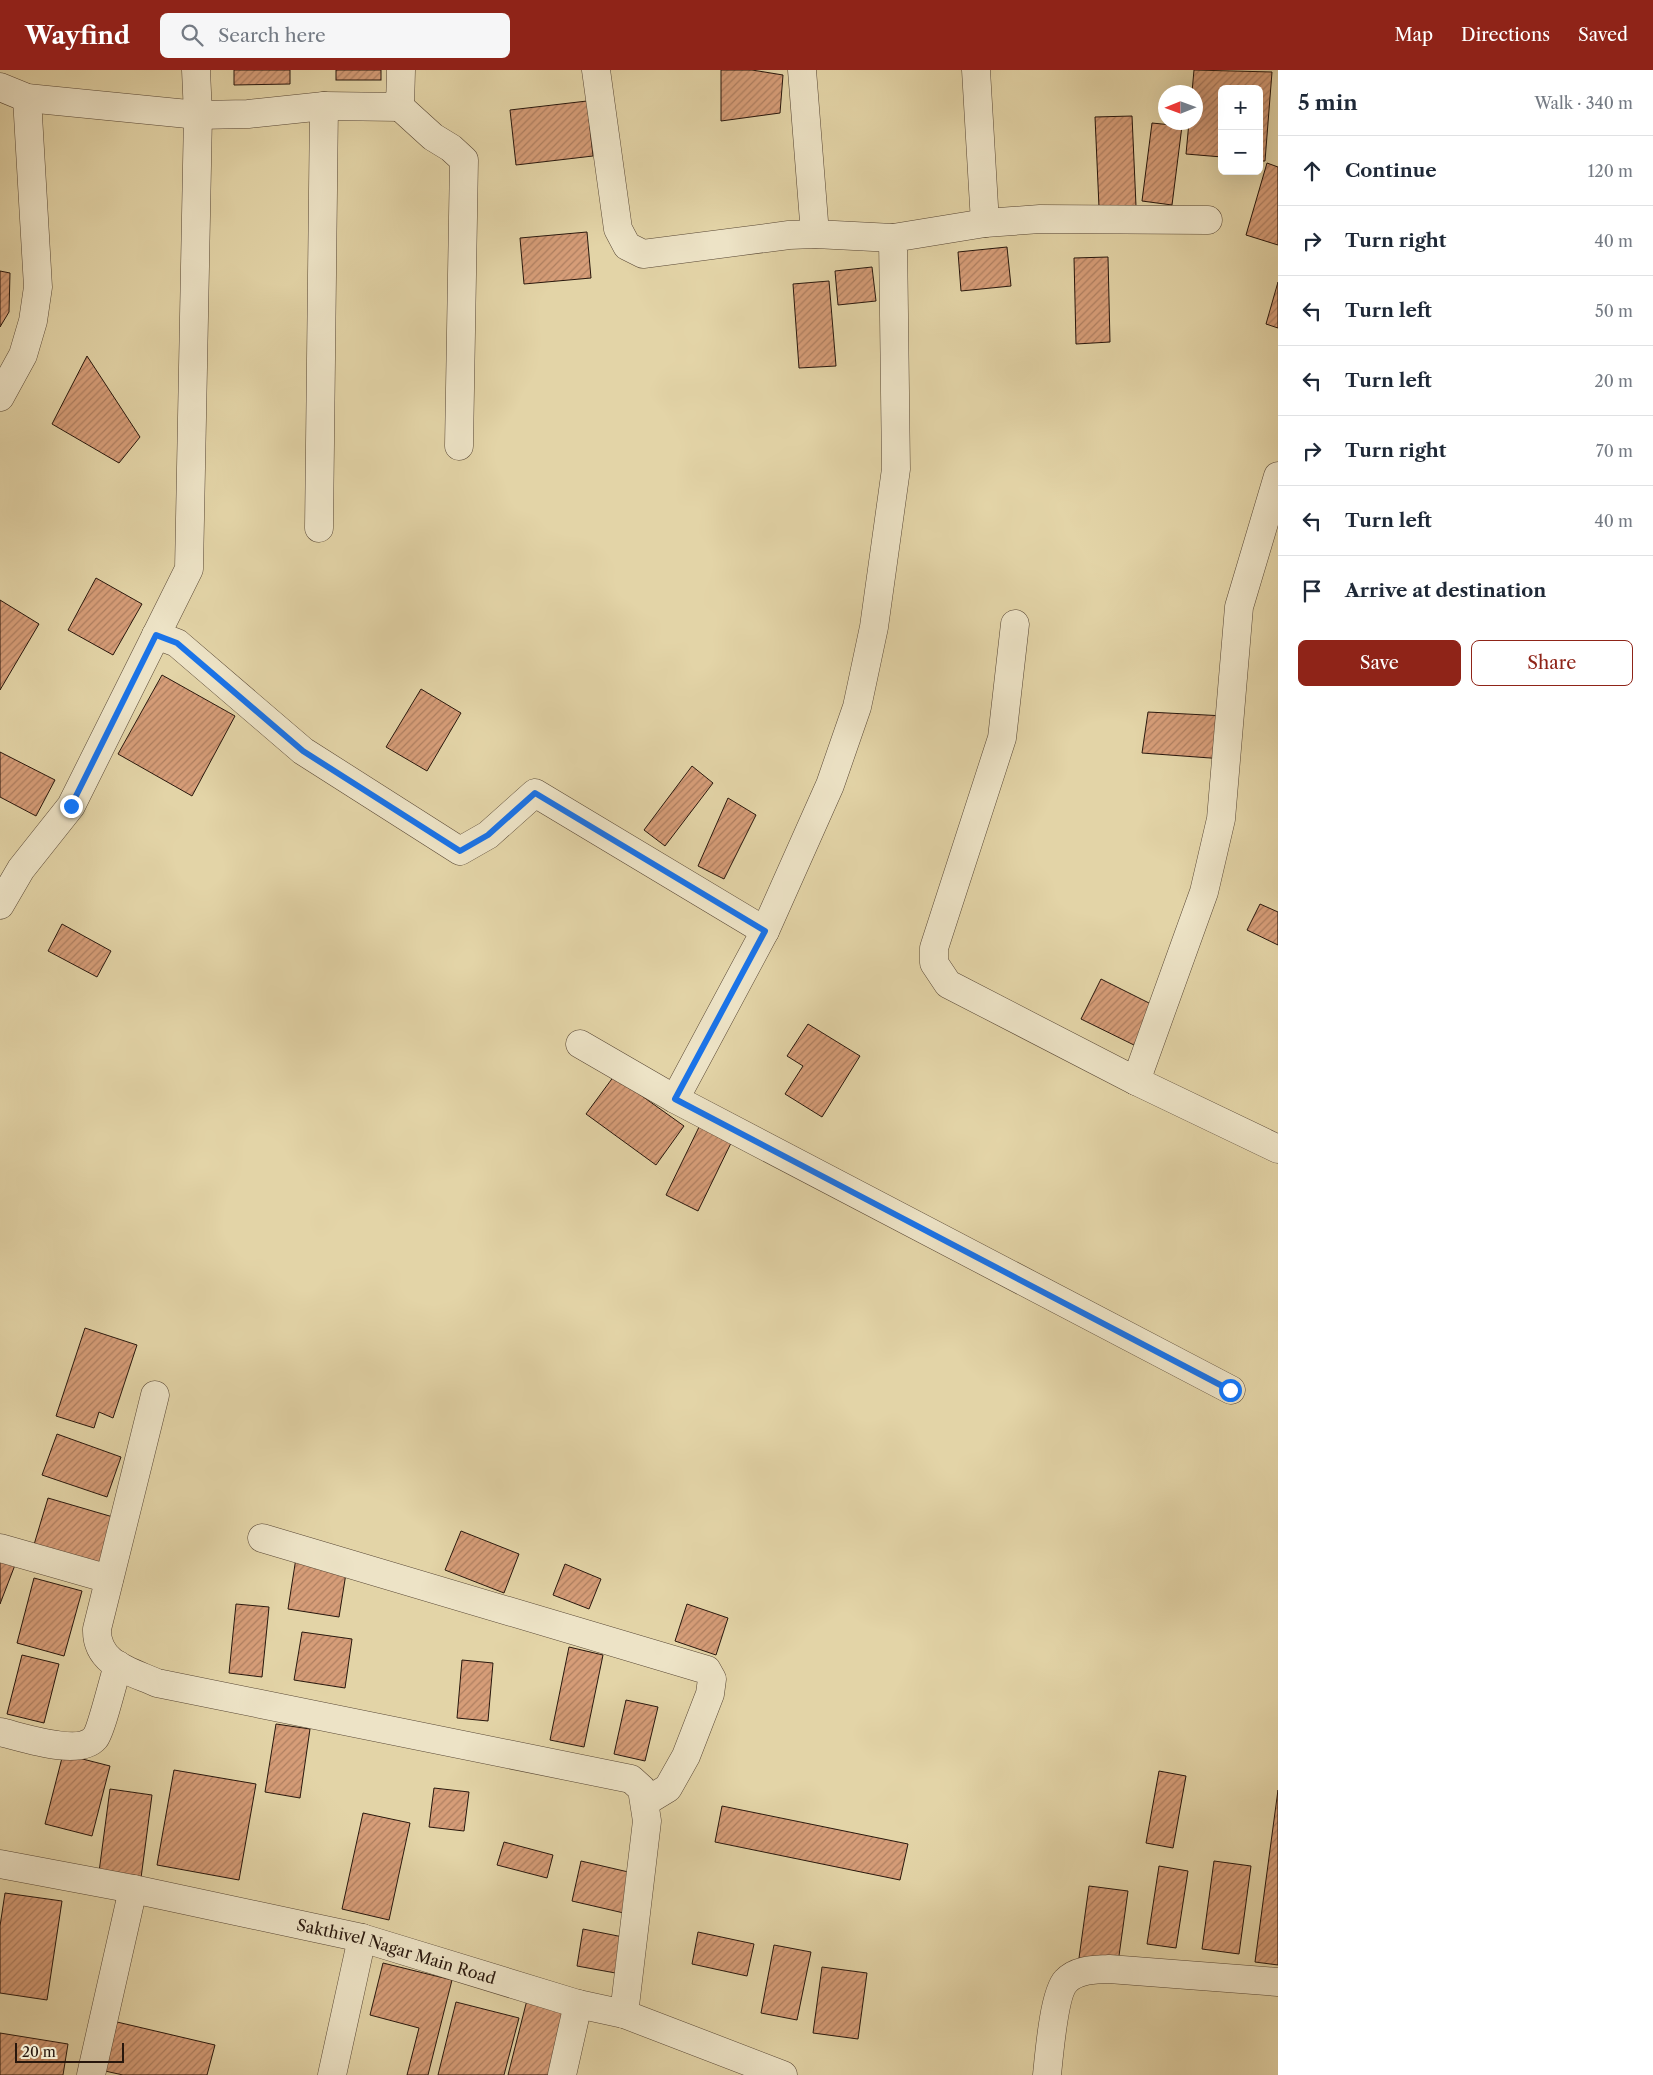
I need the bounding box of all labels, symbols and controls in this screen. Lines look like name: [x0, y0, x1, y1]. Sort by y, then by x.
search box: [160, 13, 510, 58]
text: Wayfind: [25, 21, 130, 50]
icon: search: [178, 21, 206, 49]
text: Search here: [218, 24, 326, 47]
text: Map: [1394, 24, 1433, 46]
text: Directions: [1461, 24, 1550, 46]
text: Saved: [1578, 24, 1628, 46]
north arrow: [1158, 85, 1203, 130]
map controls: [1218, 85, 1263, 175]
button: +: [1218, 85, 1263, 130]
text: 5 min: [1298, 90, 1358, 115]
text: Walk · 340 m: [1534, 93, 1633, 113]
button: −: [1218, 130, 1263, 175]
icon: ahead: [1298, 157, 1326, 185]
text: Continue: [1345, 159, 1437, 182]
text: 120 m: [1588, 161, 1633, 181]
icon: right: [1298, 227, 1326, 255]
text: Turn right: [1345, 229, 1446, 252]
text: 40 m: [1594, 231, 1633, 251]
icon: left: [1298, 297, 1326, 325]
text: Turn left: [1345, 299, 1432, 322]
text: 50 m: [1595, 301, 1633, 321]
icon: left: [1298, 367, 1326, 395]
text: Turn left: [1345, 369, 1432, 392]
text: 20 m: [1594, 371, 1633, 391]
icon: right: [1298, 437, 1326, 465]
text: Turn right: [1345, 439, 1446, 462]
text: 70 m: [1596, 441, 1633, 461]
icon: left: [1298, 507, 1326, 535]
text: Turn left: [1345, 509, 1432, 532]
text: 40 m: [1594, 511, 1633, 531]
icon: arrive: [1298, 577, 1326, 605]
text: Arrive at destination: [1345, 579, 1546, 602]
button: Save: [1298, 640, 1461, 686]
button: Share: [1471, 640, 1633, 686]
route end: [60, 795, 83, 818]
route start: [1219, 1379, 1242, 1402]
street label: Sakthivel Nagar Main Road: [295, 1914, 498, 1988]
scale bar: [15, 2040, 124, 2063]
text: 20 m: [22, 2043, 56, 2061]

